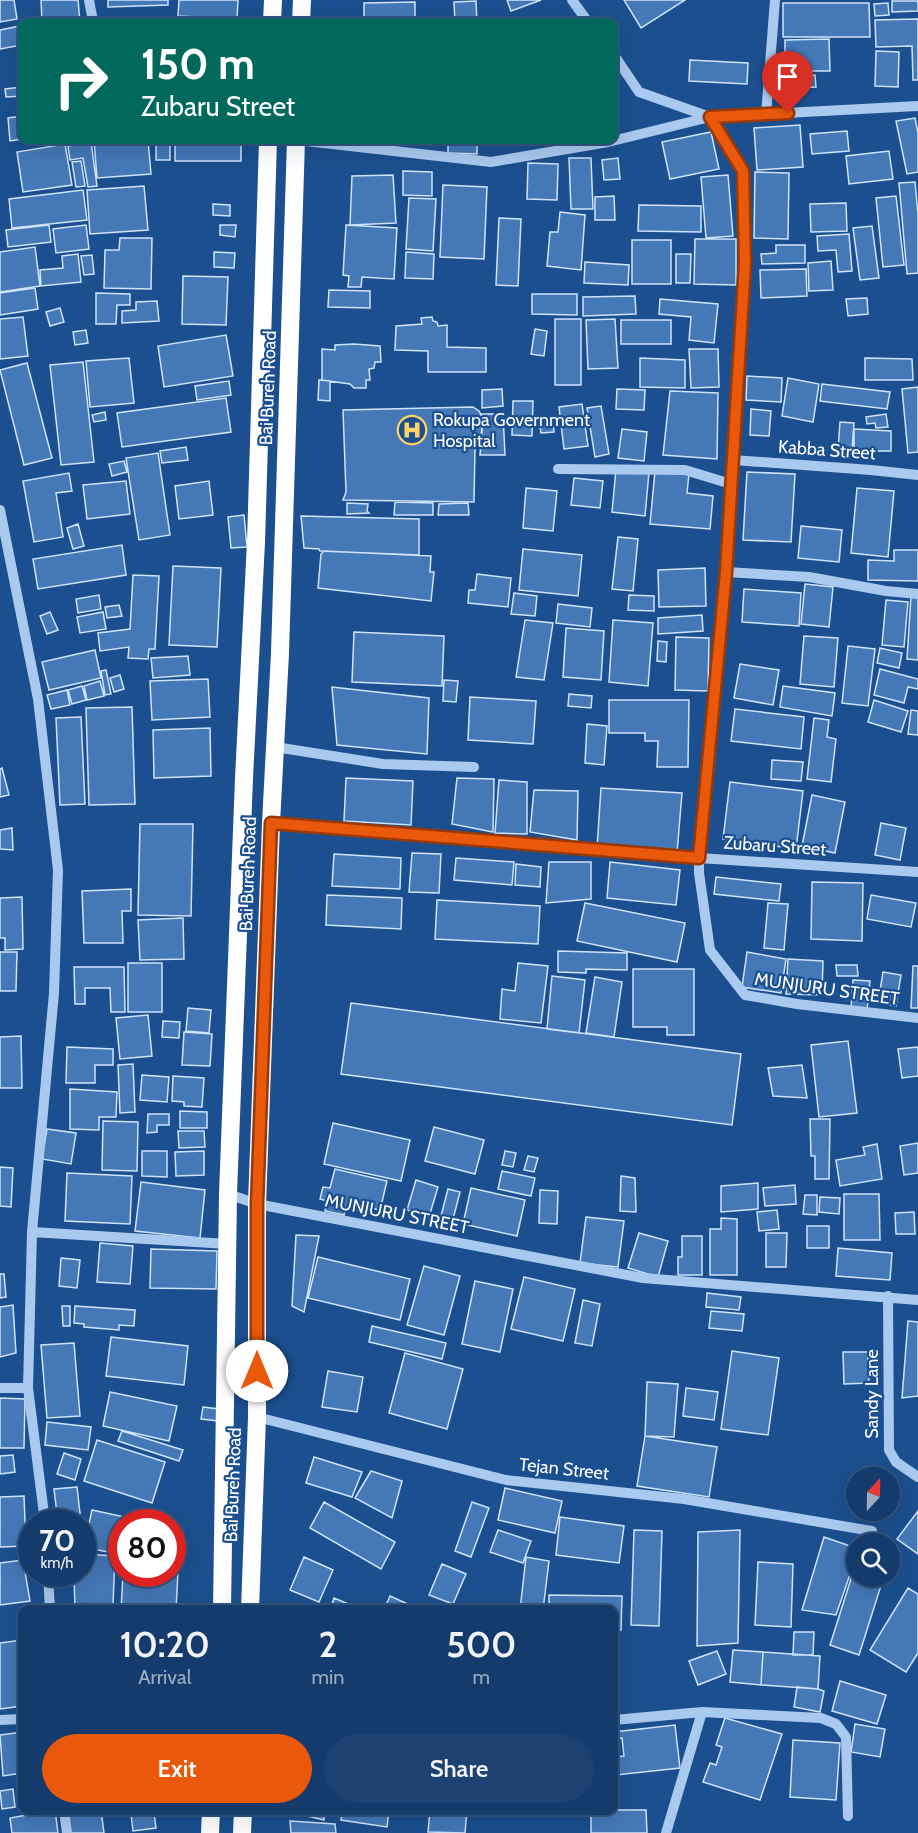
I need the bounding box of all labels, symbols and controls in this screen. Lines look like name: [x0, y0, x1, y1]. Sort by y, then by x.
text: 150 m: [141, 38, 255, 90]
icon: right: [42, 42, 120, 120]
pin: [762, 51, 813, 113]
icon: arrive: [771, 60, 804, 93]
text: Zubaru Street: [141, 90, 295, 123]
street label: Bai Bureh Road: [255, 330, 281, 446]
place label: Rokupa Government Hospital: [433, 409, 590, 452]
hospital icon: Rokupa Government Hospital: [396, 414, 428, 446]
street label: Kabba Street: [777, 436, 877, 464]
street label: Bai Bureh Road: [235, 816, 261, 932]
street label: Zubaru Street: [723, 831, 827, 861]
street label: MUNJURU STREET: [753, 968, 901, 1010]
street label: MUNJURU STREET: [323, 1189, 471, 1239]
position arrow: [225, 1339, 289, 1403]
street label: Sandy Lane: [861, 1349, 883, 1439]
street label: Bai Bureh Road: [220, 1427, 246, 1543]
street label: Tejan Street: [518, 1453, 610, 1485]
north arrow: [846, 1467, 900, 1521]
map controls: [846, 1467, 900, 1587]
speed limit sign: 80: [108, 1509, 186, 1587]
text: 70: [39, 1522, 75, 1559]
button: search: [846, 1533, 900, 1587]
text: km/h: [41, 1554, 73, 1572]
text: 10:20: [120, 1622, 210, 1666]
text: 2: [319, 1622, 338, 1666]
text: 500: [446, 1622, 516, 1666]
text: Arrival: [138, 1665, 191, 1689]
text: min: [312, 1665, 345, 1689]
text: m: [473, 1665, 490, 1689]
button: Exit: [42, 1734, 312, 1803]
button: Share: [324, 1734, 594, 1803]

